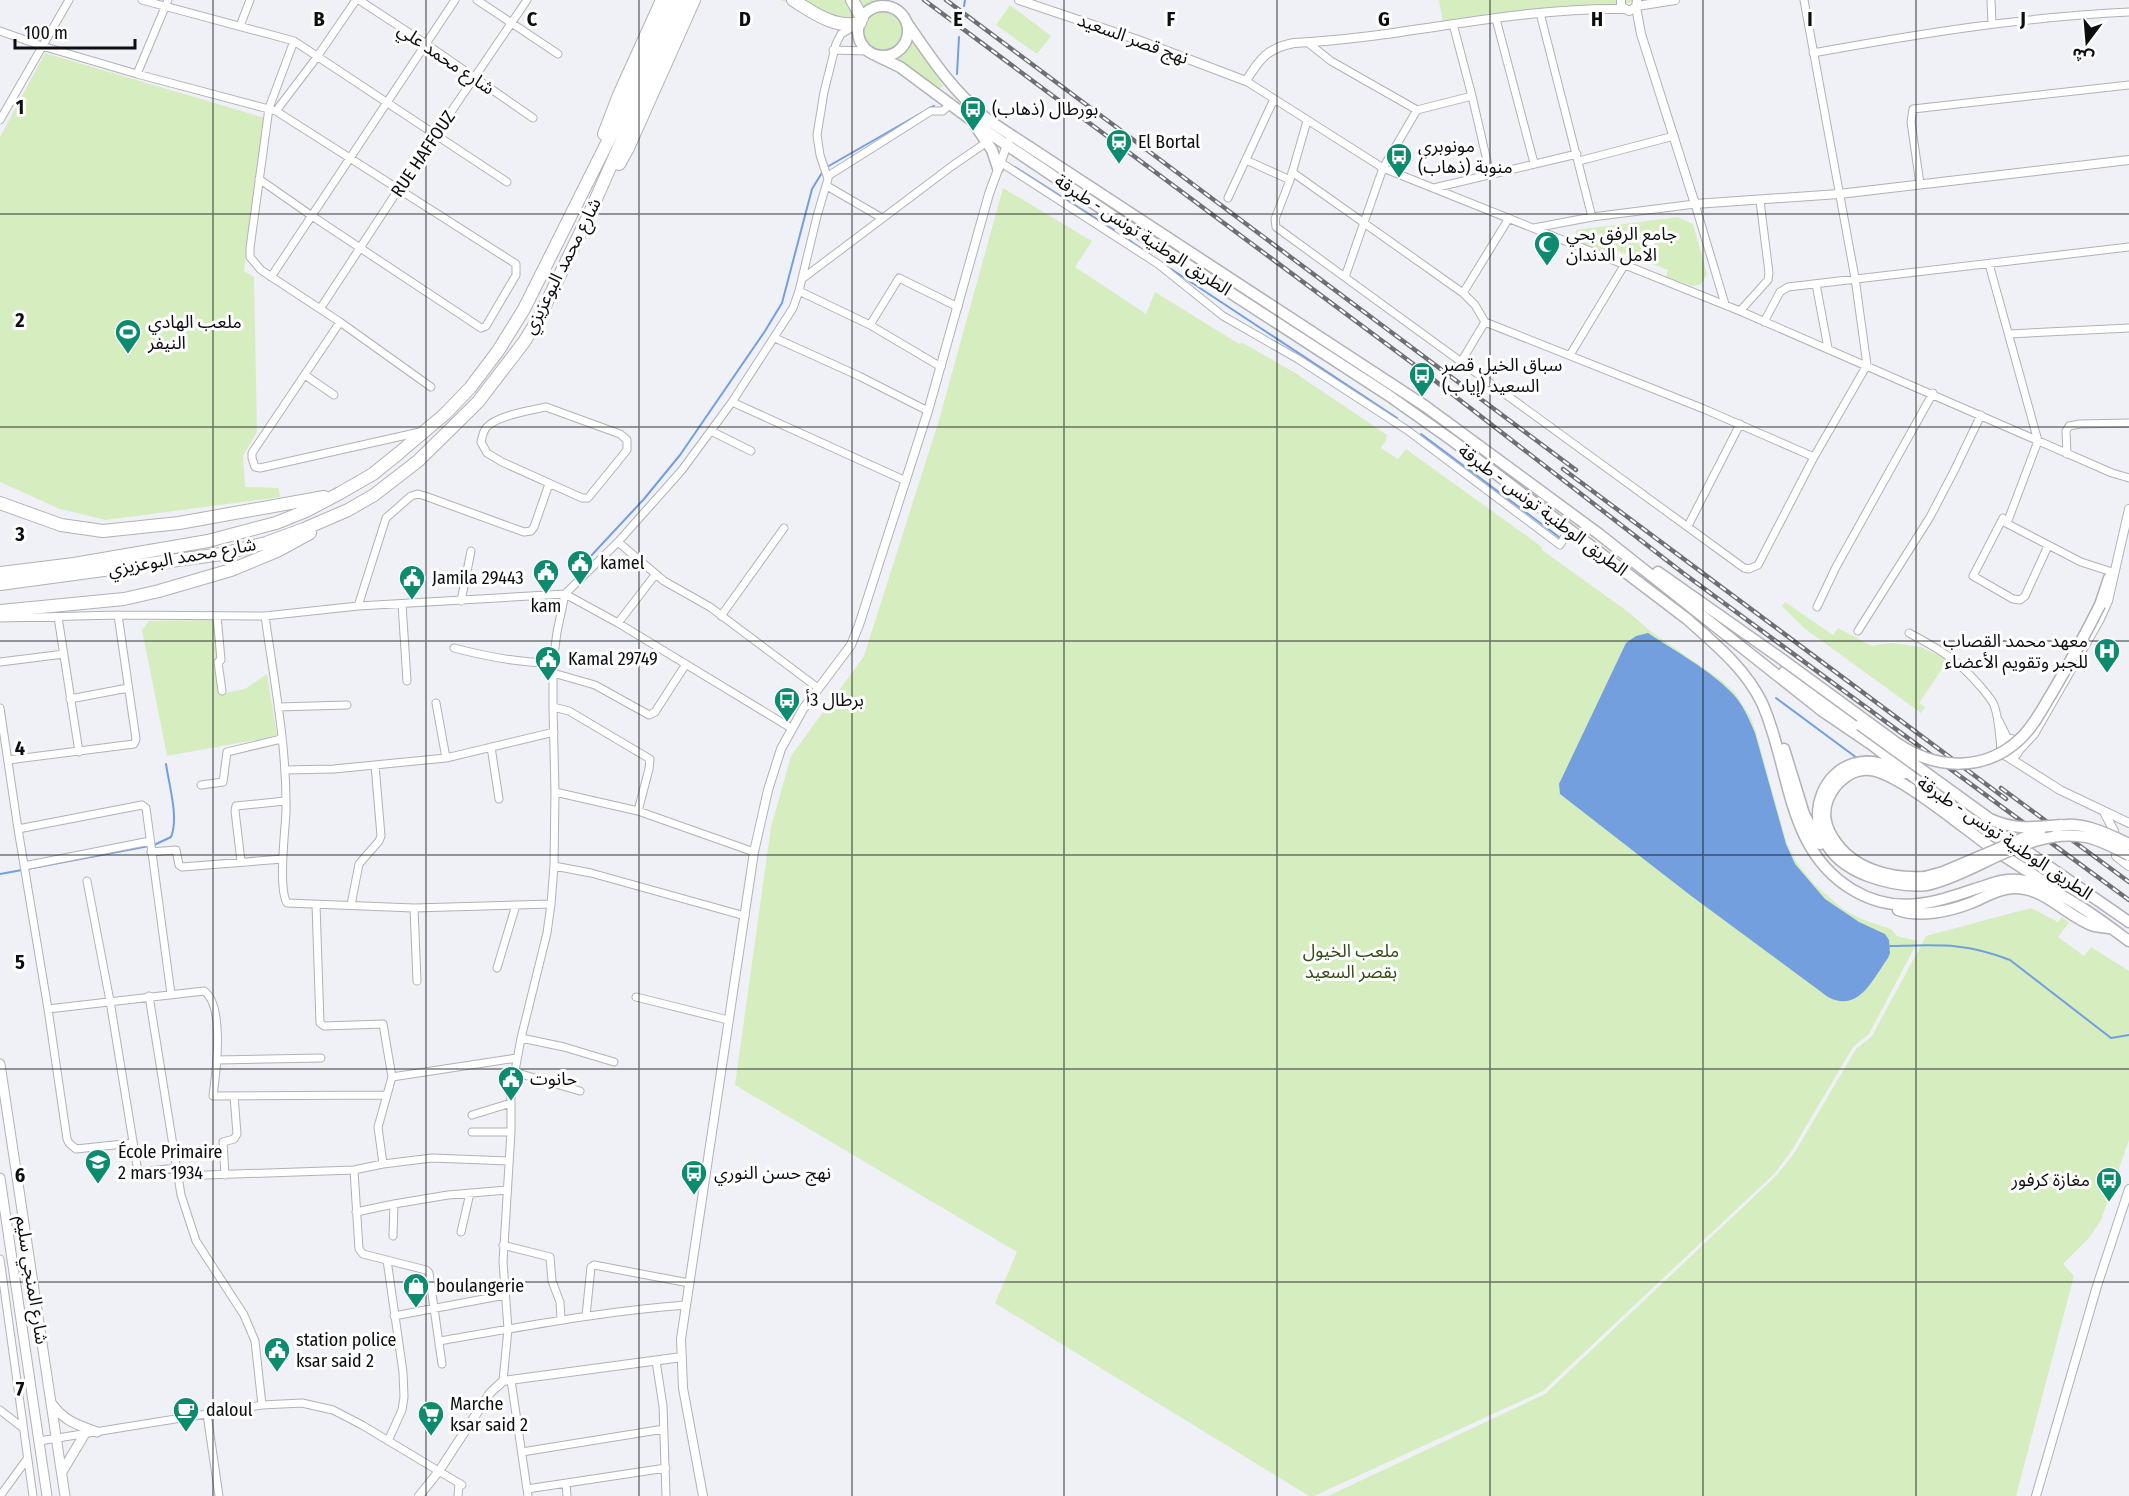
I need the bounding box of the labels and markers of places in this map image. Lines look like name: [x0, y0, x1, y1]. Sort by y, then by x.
bus stop icon: بورطال (ذهاب): [958, 94, 988, 132]
place label: بورطال (ذهاب): [992, 98, 1098, 120]
station icon: El Bortal: [1104, 127, 1134, 165]
place label: El Bortal: [1138, 131, 1200, 153]
place label: مونوبري منوبة (ذهاب): [1418, 135, 1513, 178]
bus stop icon: مونوبري منوبة (ذهاب): [1384, 141, 1414, 179]
place label: جامع الرفق بحي الامل الدندان: [1566, 223, 1677, 266]
mosque icon: جامع الرفق بحي الامل الدندان: [1532, 229, 1562, 267]
place label: ملعب الهادي النيفر: [147, 311, 242, 354]
sports icon: ملعب الهادي النيفر: [113, 317, 143, 355]
place label: سباق الخيل قصر السعيد (إياب): [1441, 354, 1562, 398]
bus stop icon: سباق الخيل قصر السعيد (إياب): [1407, 360, 1437, 398]
public building icon: kamel: [565, 548, 595, 586]
place label: kamel: [600, 552, 645, 574]
public building icon: kam: [531, 557, 561, 595]
public building icon: Jamila 29443: [397, 563, 427, 601]
place label: Jamila 29443: [432, 567, 524, 589]
place label: kam: [531, 595, 561, 617]
place label: معهد محمد القصاب للجبر وتقويم الأعضاء: [1943, 630, 2088, 675]
hospital icon: معهد محمد القصاب للجبر وتقويم الأعضاء: [2092, 636, 2122, 674]
public building icon: Kamal 29749: [533, 644, 563, 682]
place label: Kamal 29749: [568, 648, 658, 670]
bus stop icon: برطال 3أ: [772, 685, 802, 723]
place label: برطال 3أ: [806, 689, 864, 711]
public building icon: حانوت: [496, 1064, 526, 1102]
place label: حانوت: [530, 1068, 577, 1090]
place label: École Primaire 2 mars 1934: [118, 1140, 223, 1184]
school or university icon: École Primaire 2 mars 1934: [83, 1147, 113, 1185]
bus stop icon: نهج حسن النوري: [679, 1158, 709, 1196]
place label: نهج حسن النوري: [714, 1162, 831, 1186]
bus stop icon: مغازة كرفور: [2094, 1165, 2124, 1203]
place label: مغازة كرفور: [2010, 1169, 2090, 1191]
shop icon: boulangerie: [401, 1271, 431, 1309]
place label: boulangerie: [436, 1275, 524, 1297]
place label: station police ksar said 2: [296, 1329, 397, 1372]
public building icon: station police ksar said 2: [262, 1335, 292, 1373]
place label: Marche ksar said 2: [450, 1393, 528, 1436]
cafe icon: daloul: [171, 1395, 201, 1433]
place label: daloul: [206, 1399, 253, 1421]
supermarket icon: Marche ksar said 2: [416, 1399, 446, 1437]

